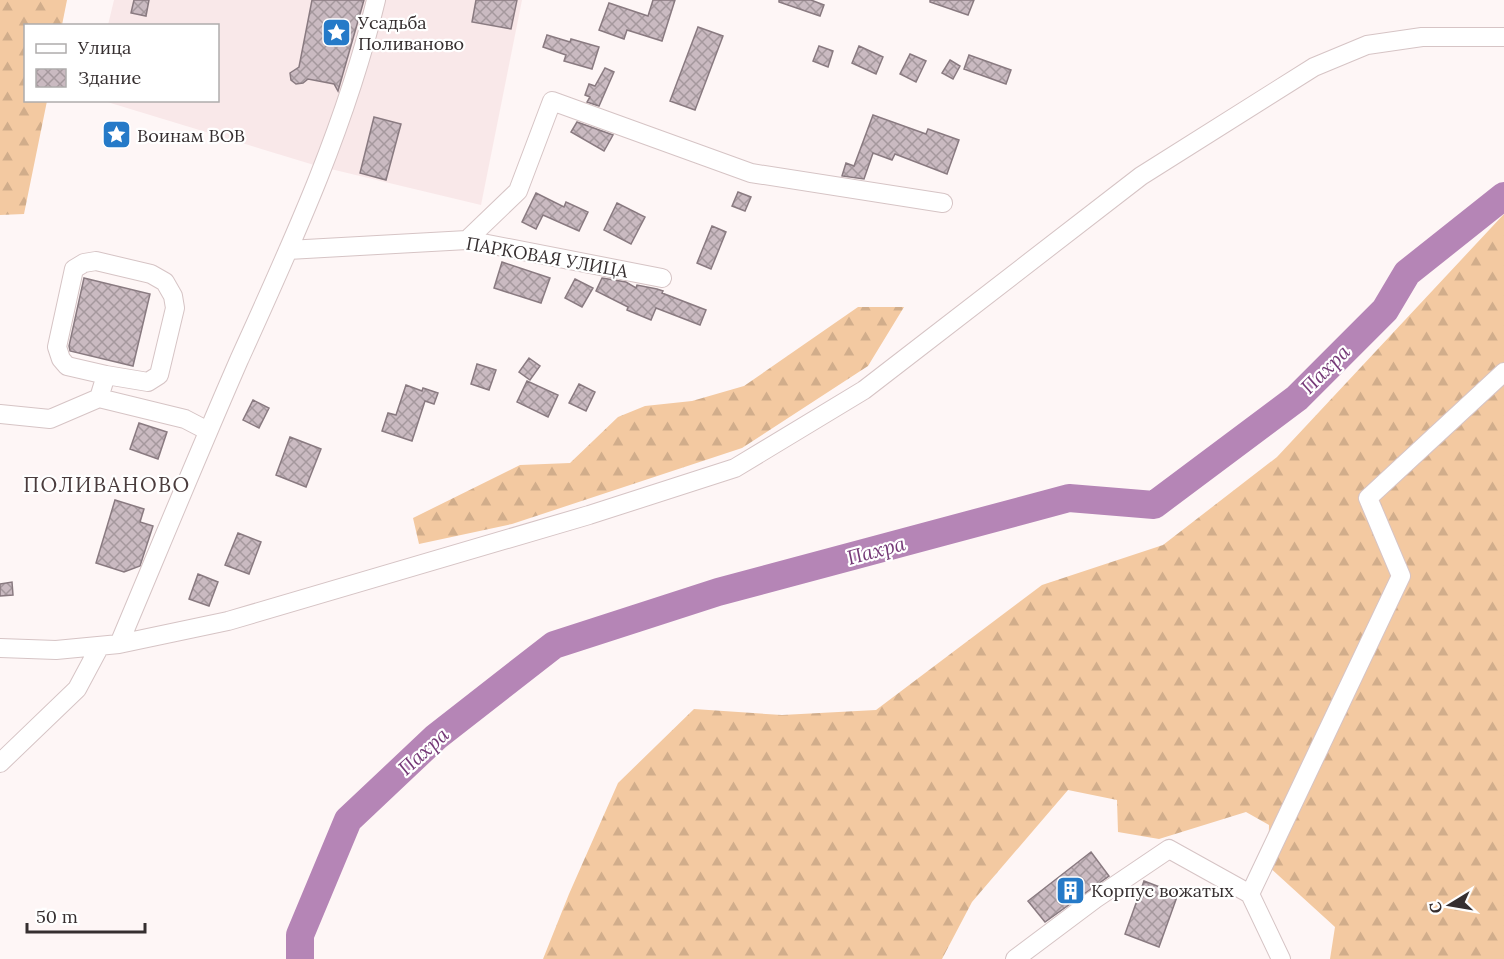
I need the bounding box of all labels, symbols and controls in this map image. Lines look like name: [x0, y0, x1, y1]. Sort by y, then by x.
place label: Усадьба Поливаново: [357, 11, 464, 55]
place icon: Усадьба Поливаново: [321, 16, 353, 48]
legend: [24, 24, 219, 102]
text: Улица: [77, 36, 131, 59]
text: Здание: [78, 66, 141, 89]
place icon: Воинам ВОВ: [100, 119, 132, 151]
place label: Воинам ВОВ: [137, 124, 245, 147]
street label: ПАРКОВАЯ УЛИЦА: [464, 231, 630, 283]
water label: Пахра: [1295, 339, 1355, 399]
district label: ПОЛИВАНОВО: [23, 471, 191, 498]
water label: Пахра: [844, 530, 908, 570]
water label: Пахра: [393, 722, 453, 780]
building icon: Корпус вожатых: [1054, 874, 1086, 906]
north arrow: [1420, 875, 1480, 935]
place label: Корпус вожатых: [1091, 879, 1234, 902]
scale bar: [27, 896, 146, 934]
text: С: [1424, 901, 1446, 915]
text: 50 m: [36, 905, 78, 928]

